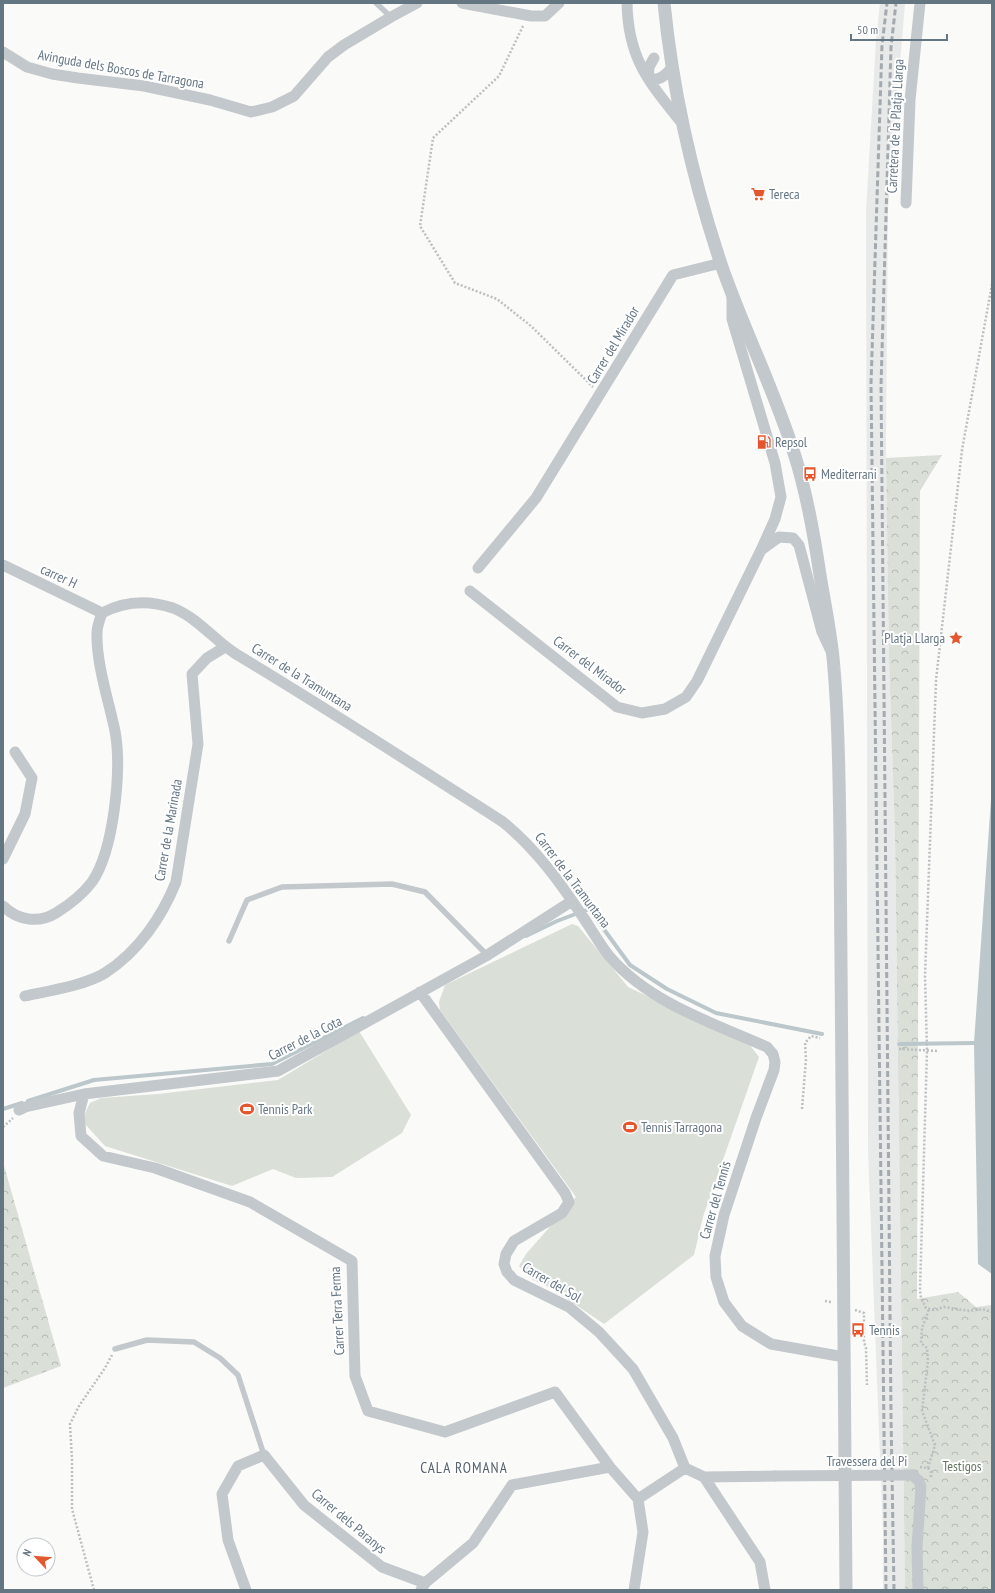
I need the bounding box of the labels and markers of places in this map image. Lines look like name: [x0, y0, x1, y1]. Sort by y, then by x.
place label: Tereca: [769, 185, 800, 203]
supermarket icon: Tereca: [750, 186, 766, 202]
place label: Repsol: [775, 433, 808, 451]
fuel station icon: Repsol: [756, 434, 772, 450]
place label: Mediterrani: [821, 465, 877, 483]
bus stop icon: Mediterrani: [802, 466, 818, 482]
place label: Platja Llarga: [884, 629, 945, 647]
place icon: Platja Llarga: [948, 630, 964, 646]
place label: Tennis Park: [258, 1100, 313, 1118]
sports icon: Tennis Park: [239, 1101, 255, 1117]
place label: Tennis Tarragona: [641, 1118, 722, 1136]
sports icon: Tennis Tarragona: [622, 1119, 638, 1135]
place label: Tennis: [869, 1321, 900, 1339]
bus stop icon: Tennis: [850, 1322, 866, 1338]

